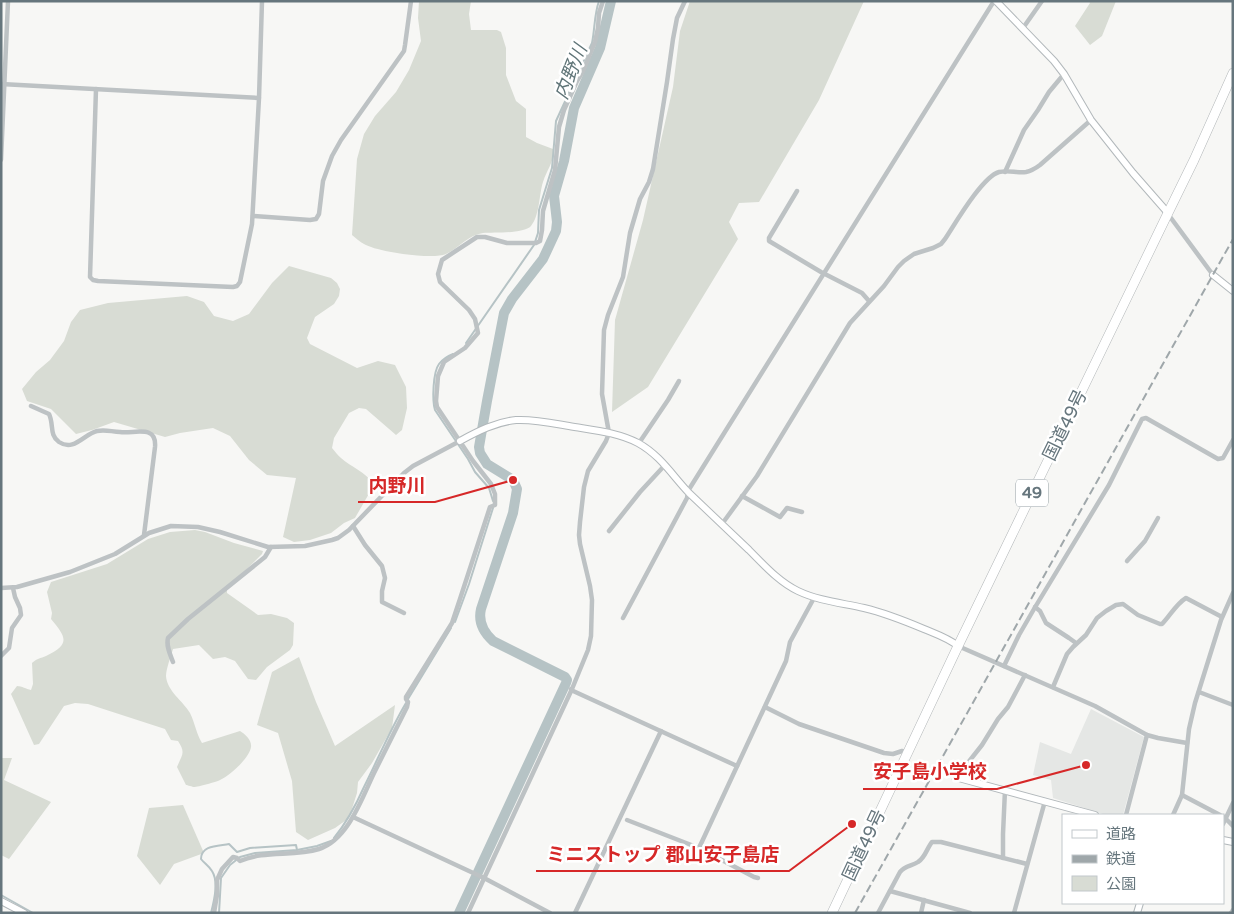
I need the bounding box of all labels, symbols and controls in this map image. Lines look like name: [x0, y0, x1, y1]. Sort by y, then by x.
water label: 内野川: [550, 40, 593, 103]
street label: 国道49号: [1038, 386, 1092, 464]
callout: 内野川: [358, 468, 435, 502]
text: 内野川: [368, 475, 426, 497]
road number: 49: [1016, 479, 1048, 506]
callout: 安子島小学校: [863, 755, 997, 789]
text: 安子島小学校: [873, 761, 987, 783]
street label: 国道49号: [838, 806, 890, 884]
legend: [1062, 814, 1224, 904]
text: 道路: [1106, 825, 1136, 843]
callout: ミニストップ 郡山安子島店: [536, 837, 789, 871]
text: ミニストップ 郡山安子島店: [547, 844, 779, 866]
text: 鉄道: [1106, 850, 1136, 868]
text: 公園: [1106, 875, 1136, 893]

